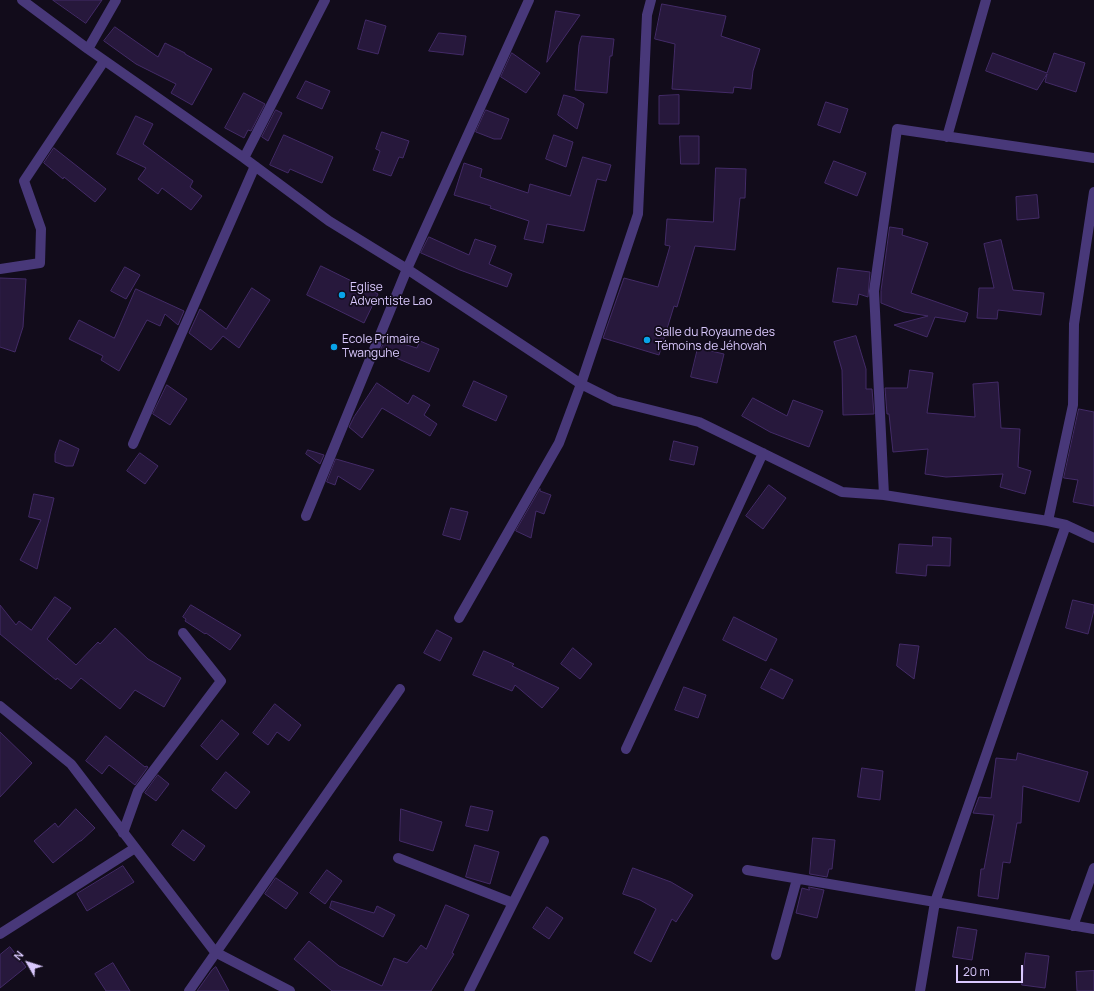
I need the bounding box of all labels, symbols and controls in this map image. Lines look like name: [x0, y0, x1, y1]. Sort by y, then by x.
place label: Eglise Adventiste Lao: [350, 281, 432, 309]
marker: Eglise Adventiste Lao: [337, 290, 347, 300]
place label: Salle du Royaume des Témoins de Jéhovah: [655, 326, 775, 354]
place label: Ecole Primaire Twanguhe: [342, 333, 420, 361]
marker: Salle du Royaume des Témoins de Jéhovah: [642, 335, 652, 345]
marker: Ecole Primaire Twanguhe: [329, 342, 339, 352]
north arrow: [8, 943, 48, 983]
text: N: [10, 947, 27, 963]
scale bar: [958, 957, 1025, 983]
text: 20 m: [963, 963, 990, 980]

